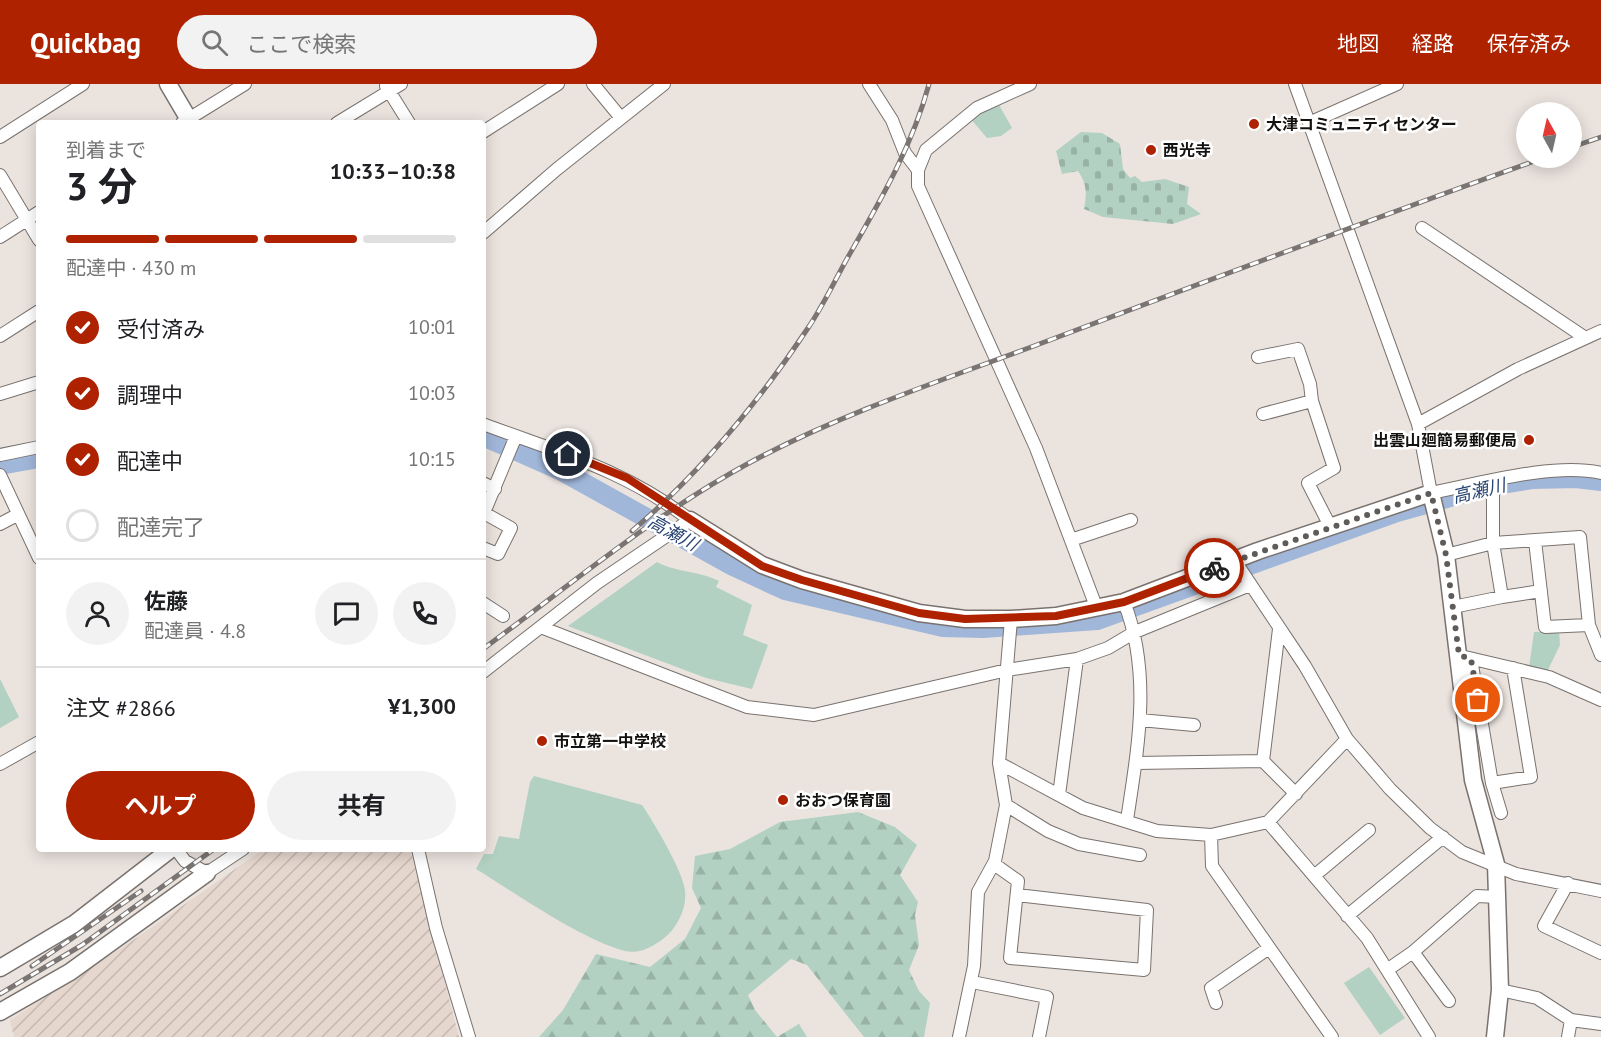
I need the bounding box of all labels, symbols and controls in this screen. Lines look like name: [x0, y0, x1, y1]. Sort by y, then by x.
search box: [177, 15, 597, 69]
text: Quickbag: [30, 24, 141, 61]
icon: search: [198, 26, 231, 59]
text: ここで検索: [246, 30, 356, 58]
text: 地図: [1337, 30, 1379, 57]
text: 経路: [1412, 30, 1454, 57]
text: 保存済み: [1487, 30, 1571, 57]
north arrow: [1516, 102, 1582, 168]
map controls: [1516, 102, 1582, 168]
place label: 大津コミュニティセンター: [1266, 114, 1457, 134]
marker: 大津コミュニティセンター: [1247, 117, 1261, 131]
text: 到着まで: [66, 137, 146, 163]
place label: 西光寺: [1163, 140, 1211, 160]
marker: 西光寺: [1144, 143, 1158, 157]
text: 10:33–10:38: [330, 157, 456, 185]
text: 3 分: [66, 160, 137, 211]
text: 配達中 · 430 m: [66, 255, 196, 281]
icon: check: [66, 311, 99, 344]
text: 10:01: [408, 314, 456, 340]
text: 受付済み: [117, 315, 205, 343]
icon: check: [66, 377, 99, 410]
text: 10:03: [408, 380, 456, 406]
text: 調理中: [117, 381, 183, 409]
pin: [542, 428, 593, 479]
place label: 出雲山廻簡易郵便局: [1373, 430, 1517, 450]
marker: 出雲山廻簡易郵便局: [1522, 433, 1536, 447]
icon: home: [551, 437, 584, 470]
icon: check: [66, 443, 99, 476]
text: 10:15: [408, 446, 456, 472]
text: 配達中: [117, 447, 183, 475]
water label: 高瀬川: [1450, 473, 1510, 508]
water label: 高瀬川: [644, 509, 704, 557]
text: 配達完了: [117, 513, 205, 541]
courier: [1184, 538, 1244, 598]
icon: bike: [1198, 552, 1231, 585]
button: person: [66, 582, 129, 645]
button: chat: [315, 582, 378, 645]
button: phone: [393, 582, 456, 645]
text: 佐藤: [144, 587, 188, 615]
text: 配達員 · 4.8: [144, 618, 246, 644]
pin: [1452, 674, 1503, 725]
icon: bag: [1461, 683, 1494, 716]
text: ¥1,300: [388, 692, 456, 720]
text: 注文 #2866: [66, 694, 176, 722]
place label: 市立第一中学校: [554, 731, 666, 751]
marker: 市立第一中学校: [535, 734, 549, 748]
button: ヘルプ: [66, 771, 255, 840]
button: 共有: [267, 771, 456, 840]
place label: おおつ保育園: [795, 790, 891, 810]
marker: おおつ保育園: [776, 793, 790, 807]

